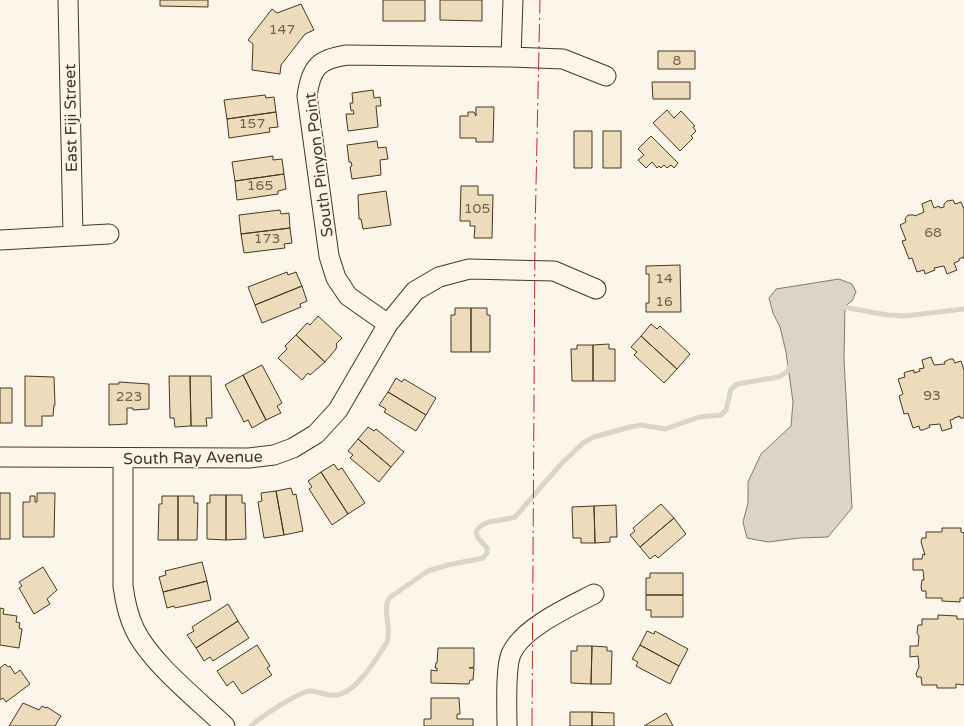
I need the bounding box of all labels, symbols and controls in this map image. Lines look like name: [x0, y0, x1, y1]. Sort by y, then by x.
house number: 147: [269, 21, 295, 38]
house number: 8: [673, 52, 682, 69]
street label: East Fiji Street: [60, 64, 82, 172]
street label: South Pinyon Point: [300, 91, 338, 238]
house number: 157: [239, 115, 265, 132]
house number: 165: [247, 177, 273, 194]
house number: 105: [464, 200, 490, 217]
house number: 68: [924, 224, 942, 241]
house number: 173: [254, 230, 280, 247]
house number: 14: [655, 270, 673, 287]
house number: 16: [655, 293, 673, 310]
house number: 93: [923, 387, 941, 404]
house number: 223: [116, 388, 142, 405]
street label: South Ray Avenue: [123, 447, 263, 469]

